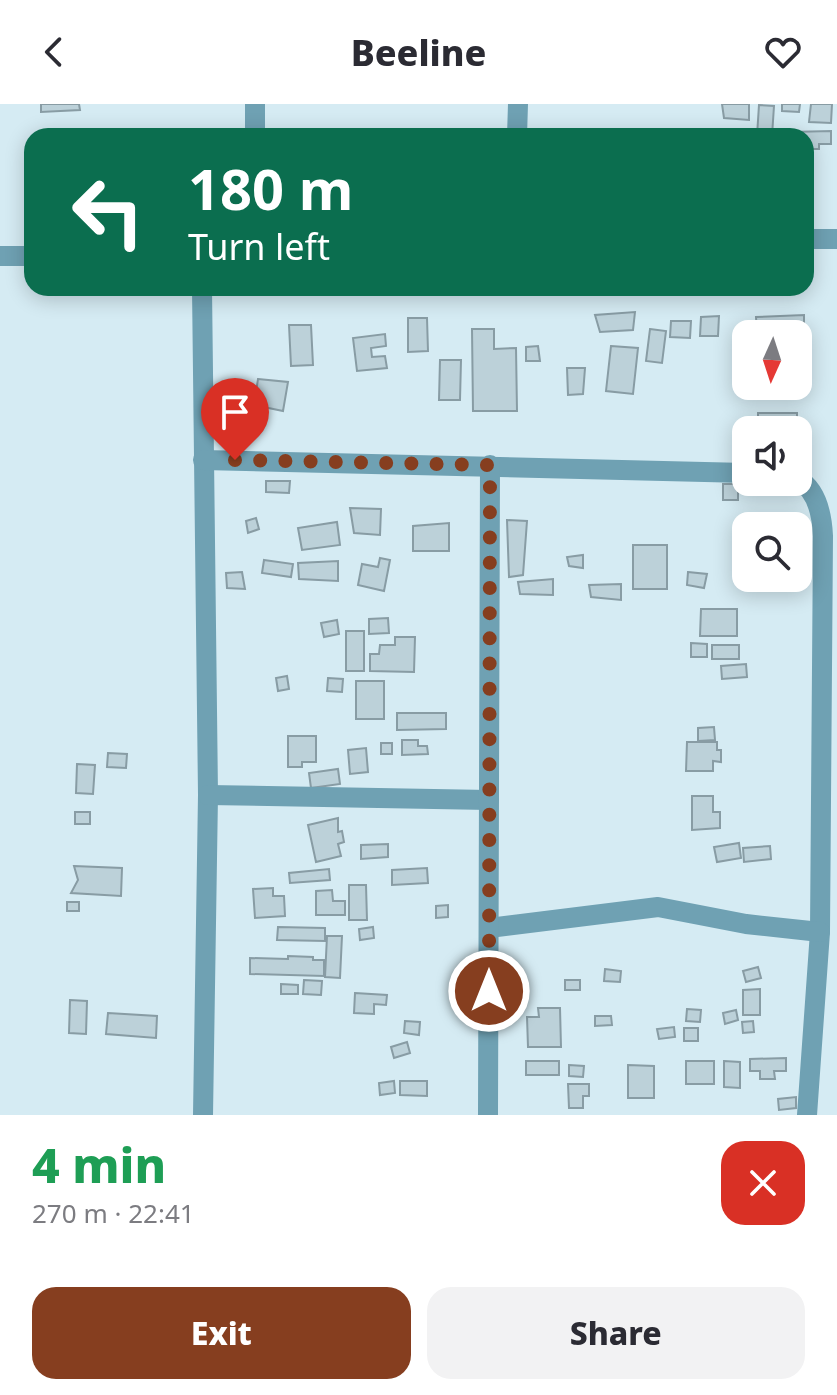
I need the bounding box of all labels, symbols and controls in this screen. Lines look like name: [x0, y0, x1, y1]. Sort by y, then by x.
text: Beeline: [351, 28, 486, 77]
icon: back: [32, 30, 76, 74]
icon: heart: [761, 30, 805, 74]
text: 180 m: [188, 150, 353, 226]
icon: left: [56, 160, 160, 264]
text: Turn left: [188, 222, 330, 271]
north arrow: [732, 320, 812, 400]
map controls: [732, 320, 812, 592]
pin: [201, 378, 269, 460]
icon: arrive: [213, 390, 257, 434]
button: sound: [732, 416, 812, 496]
button: search: [732, 512, 812, 592]
position arrow: [447, 949, 531, 1033]
text: 4 min: [32, 1132, 166, 1197]
button: close: [721, 1141, 805, 1225]
text: 270 m · 22:41: [32, 1195, 195, 1231]
button: Exit: [32, 1287, 411, 1379]
button: Share: [427, 1287, 805, 1379]

